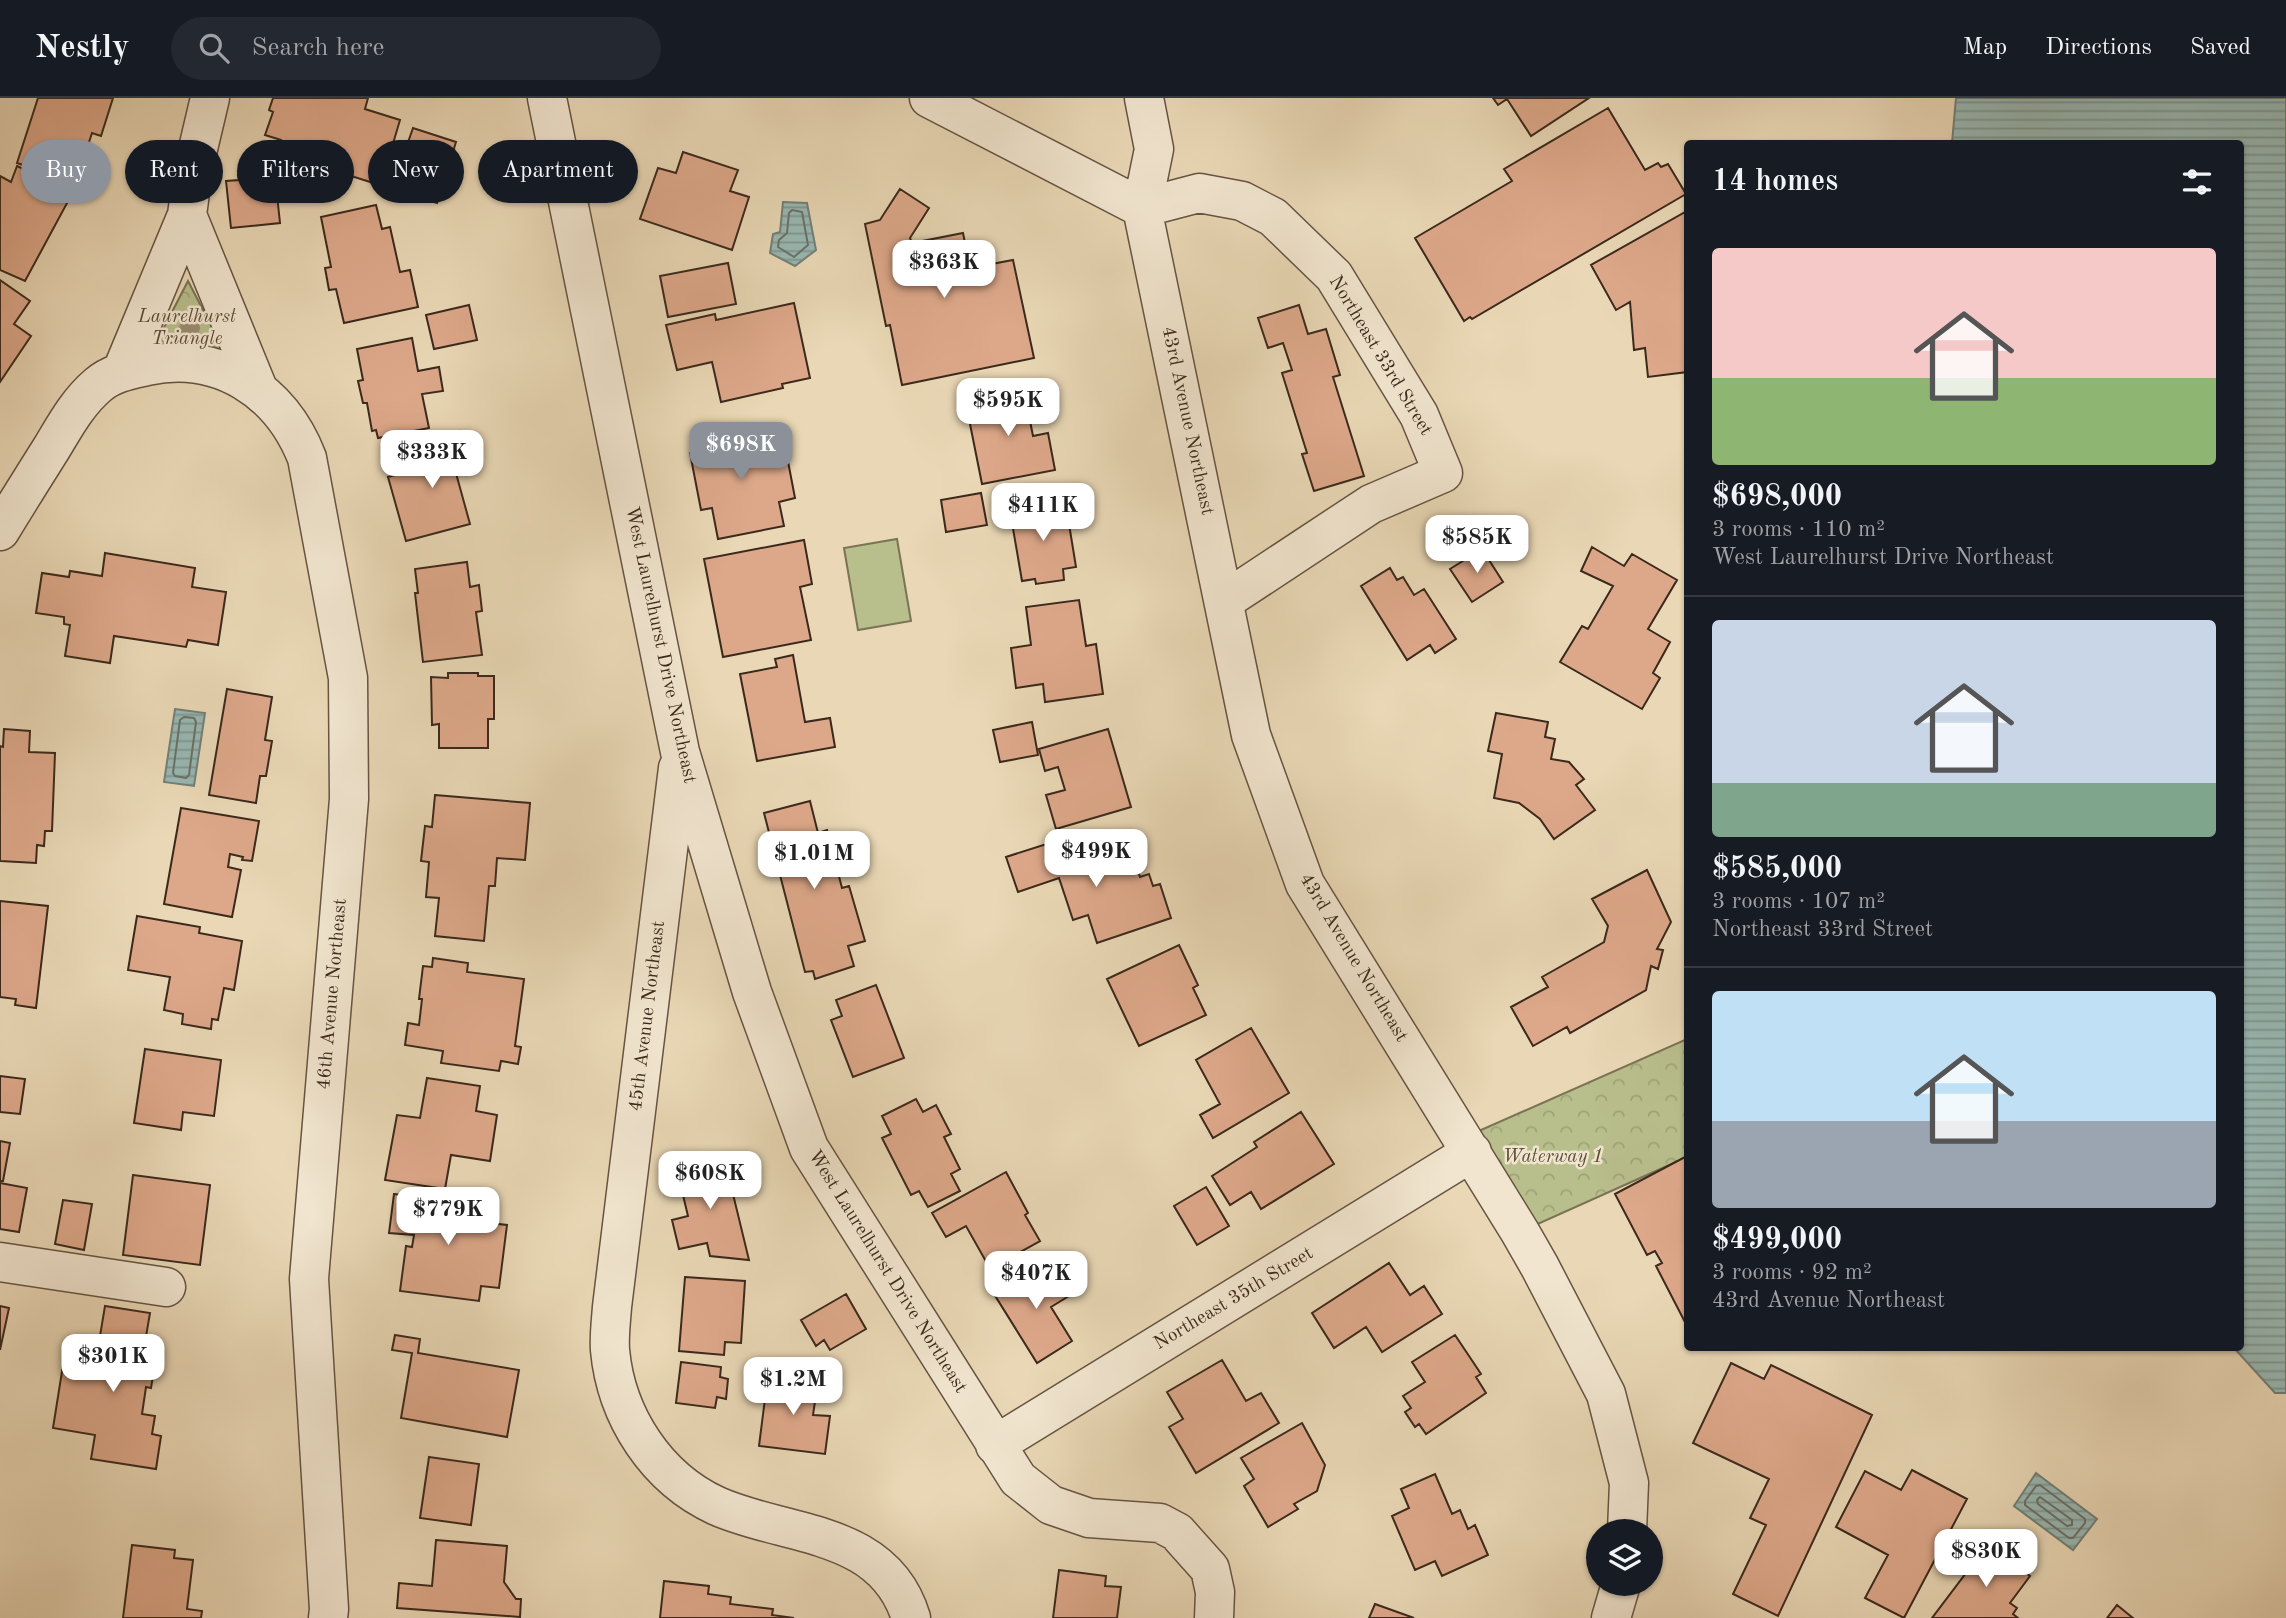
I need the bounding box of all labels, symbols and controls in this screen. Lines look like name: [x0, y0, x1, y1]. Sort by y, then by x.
search box: [171, 17, 661, 80]
icon: search: [195, 29, 233, 67]
text: Nestly: [35, 32, 129, 65]
text: Search here: [251, 35, 385, 61]
text: Map: [1963, 36, 2007, 60]
text: Directions: [2045, 36, 2152, 60]
text: Saved: [2190, 36, 2251, 60]
chip: Buy: [21, 140, 111, 203]
chip: Rent: [125, 140, 223, 203]
chip: Filters: [237, 140, 354, 203]
chip: New: [368, 140, 464, 203]
chip: Apartment: [478, 140, 638, 203]
icon: filters: [2178, 163, 2216, 201]
text: 14 homes: [1712, 167, 1838, 197]
pin: $363K: [895, 240, 993, 300]
text: $363K: [908, 251, 980, 274]
street label: Northeast 33rd Street: [1325, 273, 1435, 439]
icon: home: [1901, 293, 2027, 419]
park label: Laurelhurst Triangle: [137, 308, 237, 349]
street label: 43rd Avenue Northeast: [1158, 325, 1216, 517]
pin: $595K: [959, 378, 1057, 438]
text: $595K: [972, 389, 1044, 412]
pin: $698K: [692, 422, 790, 482]
pin: $333K: [383, 430, 481, 490]
text: $698K: [705, 433, 777, 456]
text: $333K: [396, 441, 468, 464]
text: $698,000: [1712, 482, 1842, 512]
pin: $411K: [994, 484, 1092, 543]
text: $411K: [1007, 494, 1079, 517]
street label: West Laurelhurst Drive Northeast: [621, 505, 699, 785]
pin: $585K: [1428, 516, 1526, 575]
text: 3 rooms · 110 m²: [1712, 518, 1885, 541]
text: $585K: [1441, 526, 1513, 549]
text: West Laurelhurst Drive Northeast: [1712, 546, 2054, 569]
icon: home: [1901, 665, 2027, 791]
pin: $499K: [1047, 830, 1145, 889]
pin: $1.01M: [757, 832, 871, 891]
text: $499K: [1060, 840, 1132, 863]
text: $1.01M: [774, 842, 854, 865]
text: $585,000: [1712, 854, 1842, 884]
street label: 43rd Avenue Northeast: [1295, 871, 1411, 1045]
text: 3 rooms · 107 m²: [1712, 890, 1885, 913]
street label: 46th Avenue Northeast: [315, 898, 351, 1090]
text: Northeast 33rd Street: [1712, 918, 1933, 941]
street label: 45th Avenue Northeast: [627, 920, 669, 1112]
icon: home: [1901, 1036, 2027, 1162]
street label: West Laurelhurst Drive Northeast: [804, 1147, 970, 1397]
park label: Waterway 1: [1502, 1148, 1604, 1167]
pin: $608K: [661, 1152, 759, 1211]
text: $608K: [674, 1162, 746, 1185]
pin: $779K: [399, 1188, 497, 1247]
text: $779K: [412, 1198, 484, 1221]
text: $499,000: [1712, 1225, 1842, 1255]
street label: Northeast 35th Street: [1151, 1244, 1317, 1354]
pin: $407K: [987, 1252, 1085, 1311]
text: 3 rooms · 92 m²: [1712, 1261, 1872, 1284]
text: $407K: [1000, 1262, 1072, 1285]
text: 43rd Avenue Northeast: [1712, 1289, 1945, 1312]
pin: $301K: [64, 1334, 162, 1394]
text: $301K: [77, 1345, 149, 1368]
pin: $1.2M: [744, 1358, 842, 1417]
text: $1.2M: [760, 1368, 826, 1391]
map controls: [1586, 1519, 1663, 1596]
button: layers: [1586, 1519, 1663, 1596]
pin: $830K: [1937, 1530, 2035, 1589]
text: $830K: [1950, 1540, 2022, 1563]

